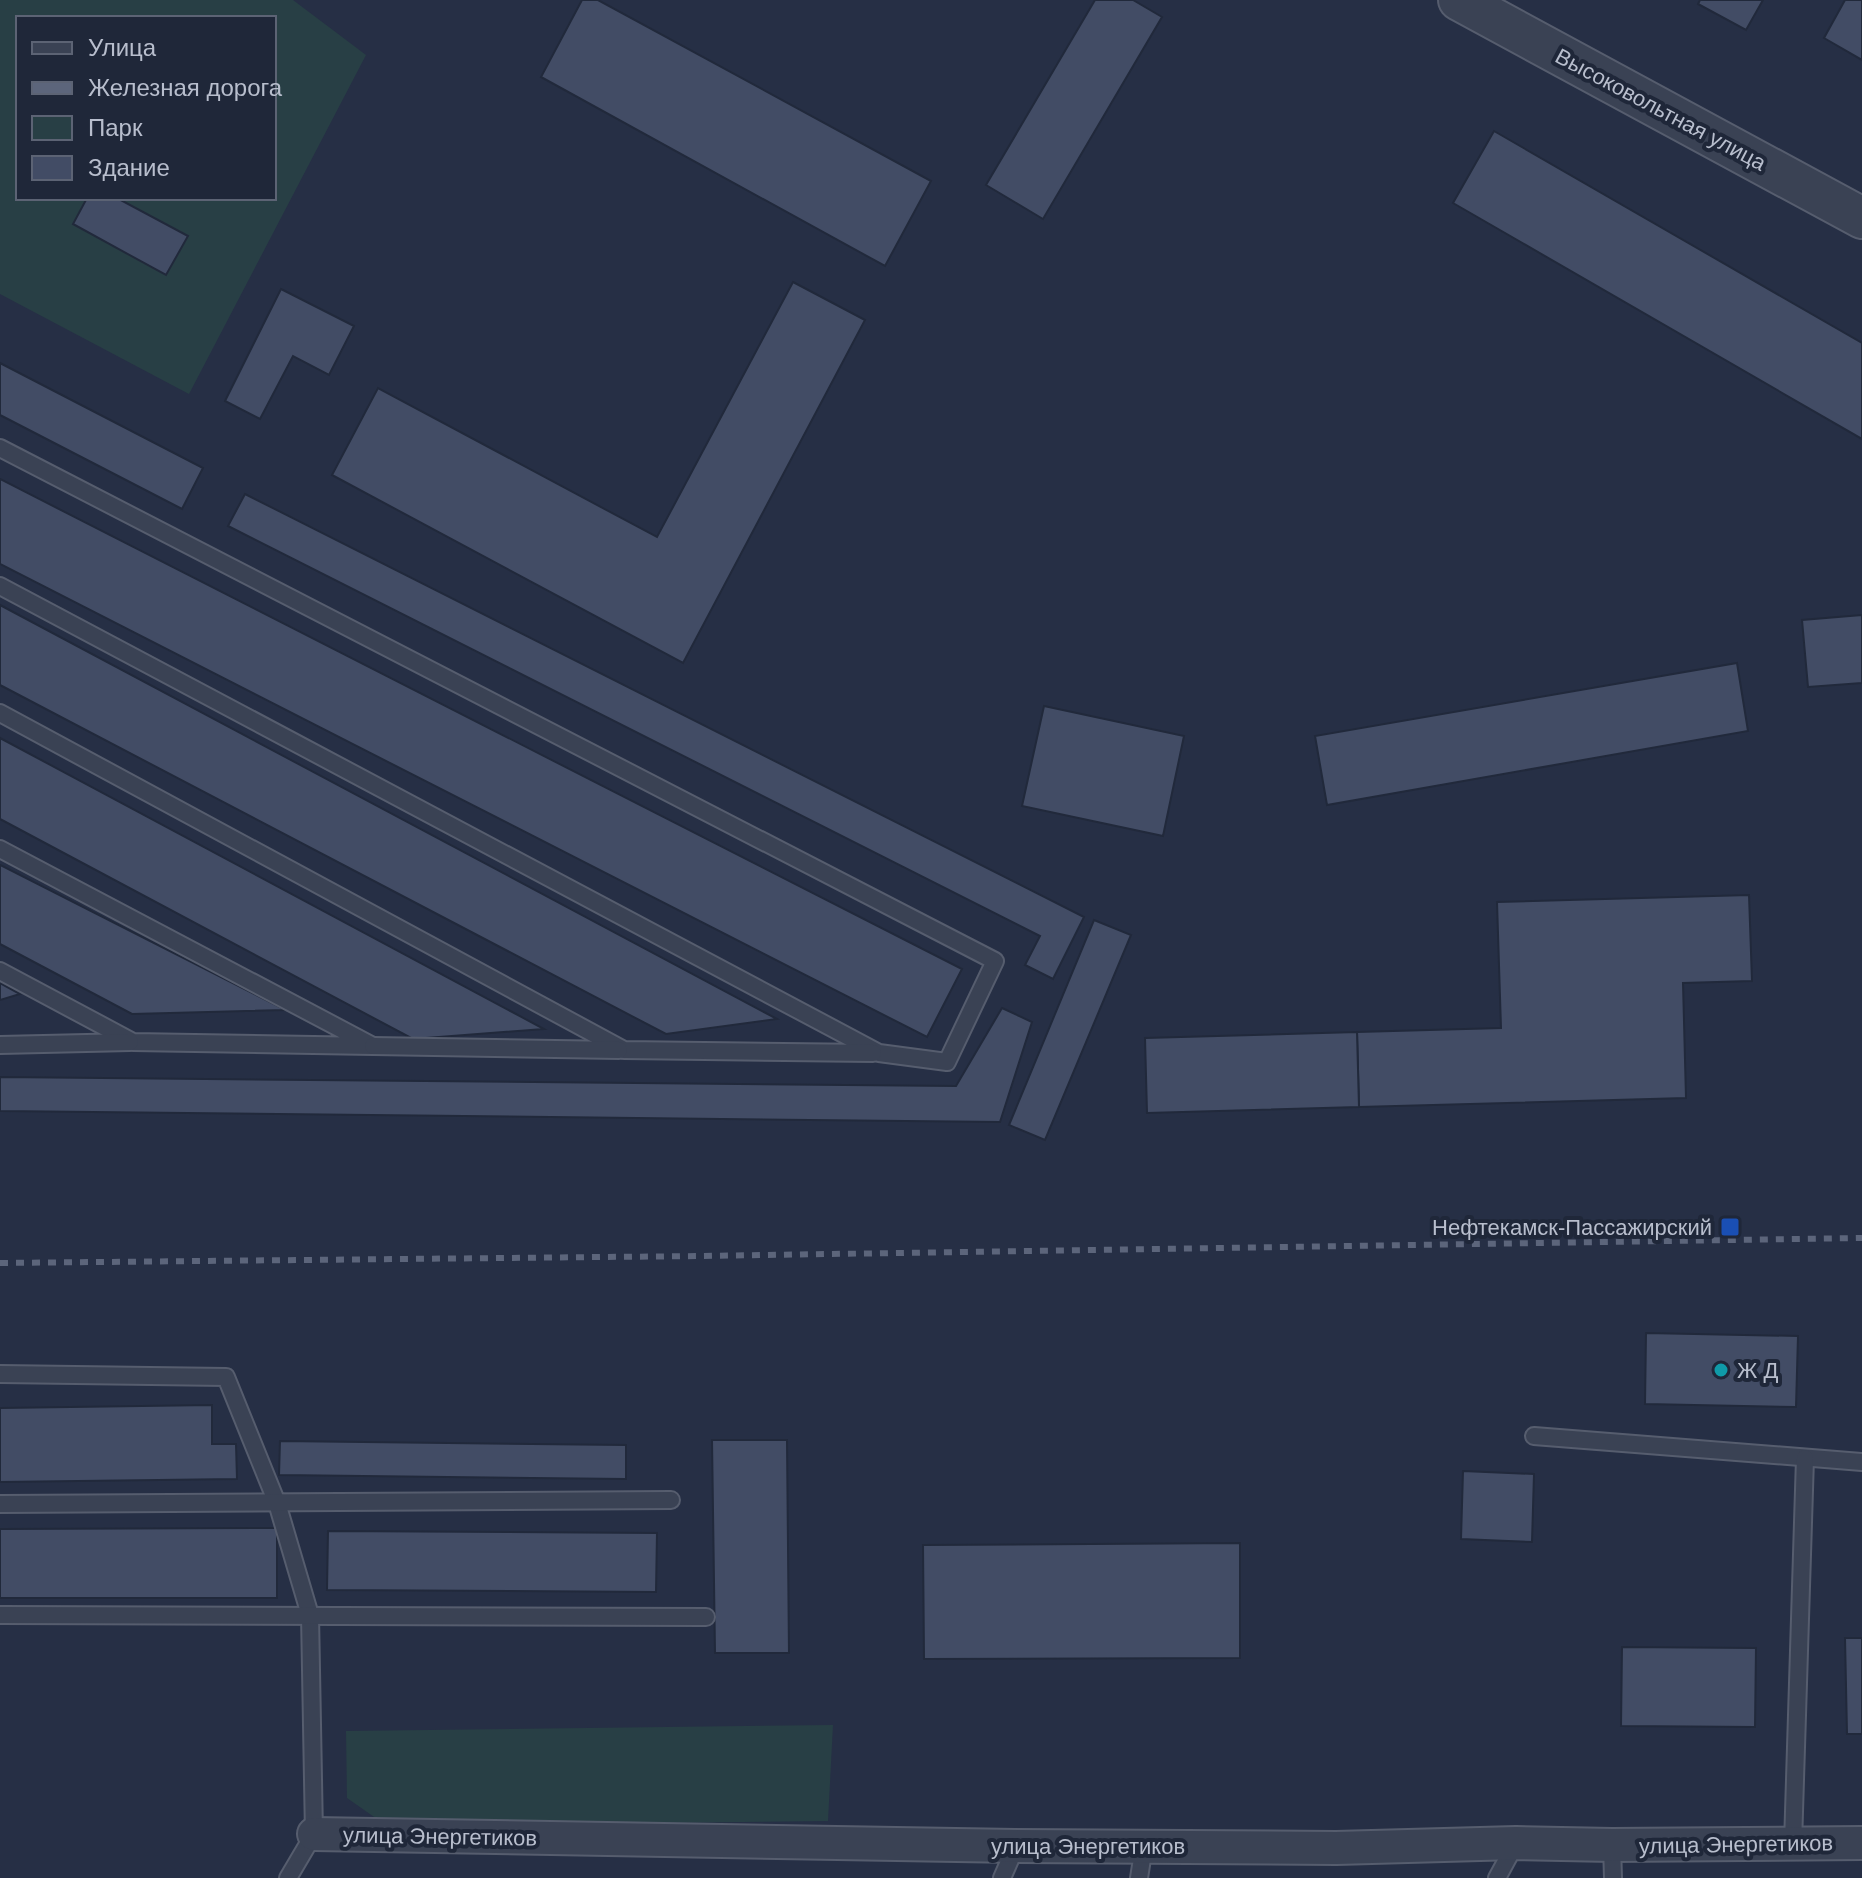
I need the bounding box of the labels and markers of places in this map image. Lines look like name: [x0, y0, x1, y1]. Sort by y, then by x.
place label: Нефтекамск-Пассажирский: [1432, 1215, 1712, 1240]
marker: Нефтекамск-Пассажирский: [1719, 1216, 1741, 1238]
place label: Ж Д: [1737, 1358, 1778, 1383]
marker: Ж Д: [1712, 1361, 1730, 1379]

